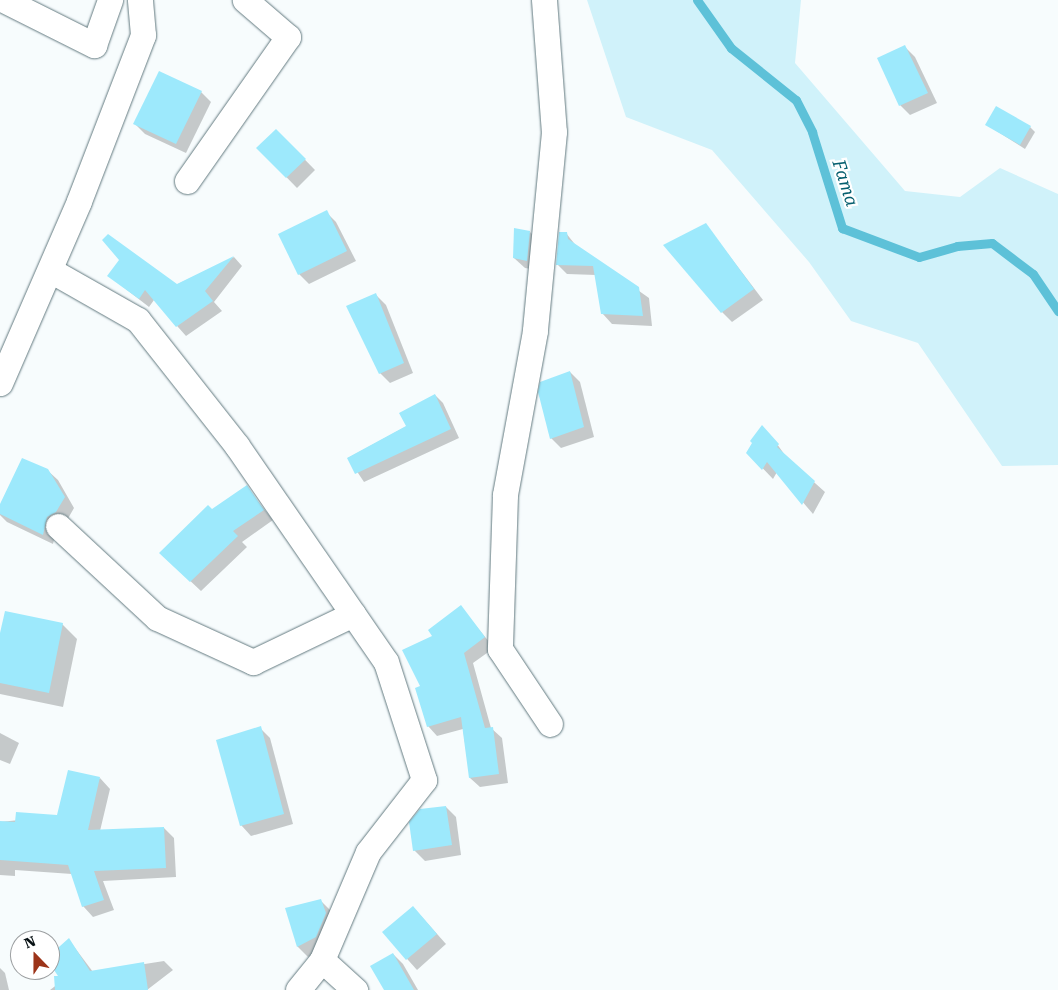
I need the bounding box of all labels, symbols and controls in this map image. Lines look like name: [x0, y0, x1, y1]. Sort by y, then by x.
water label: Fama: [827, 157, 863, 209]
north arrow: [10, 930, 60, 980]
text: N: [22, 933, 38, 951]

